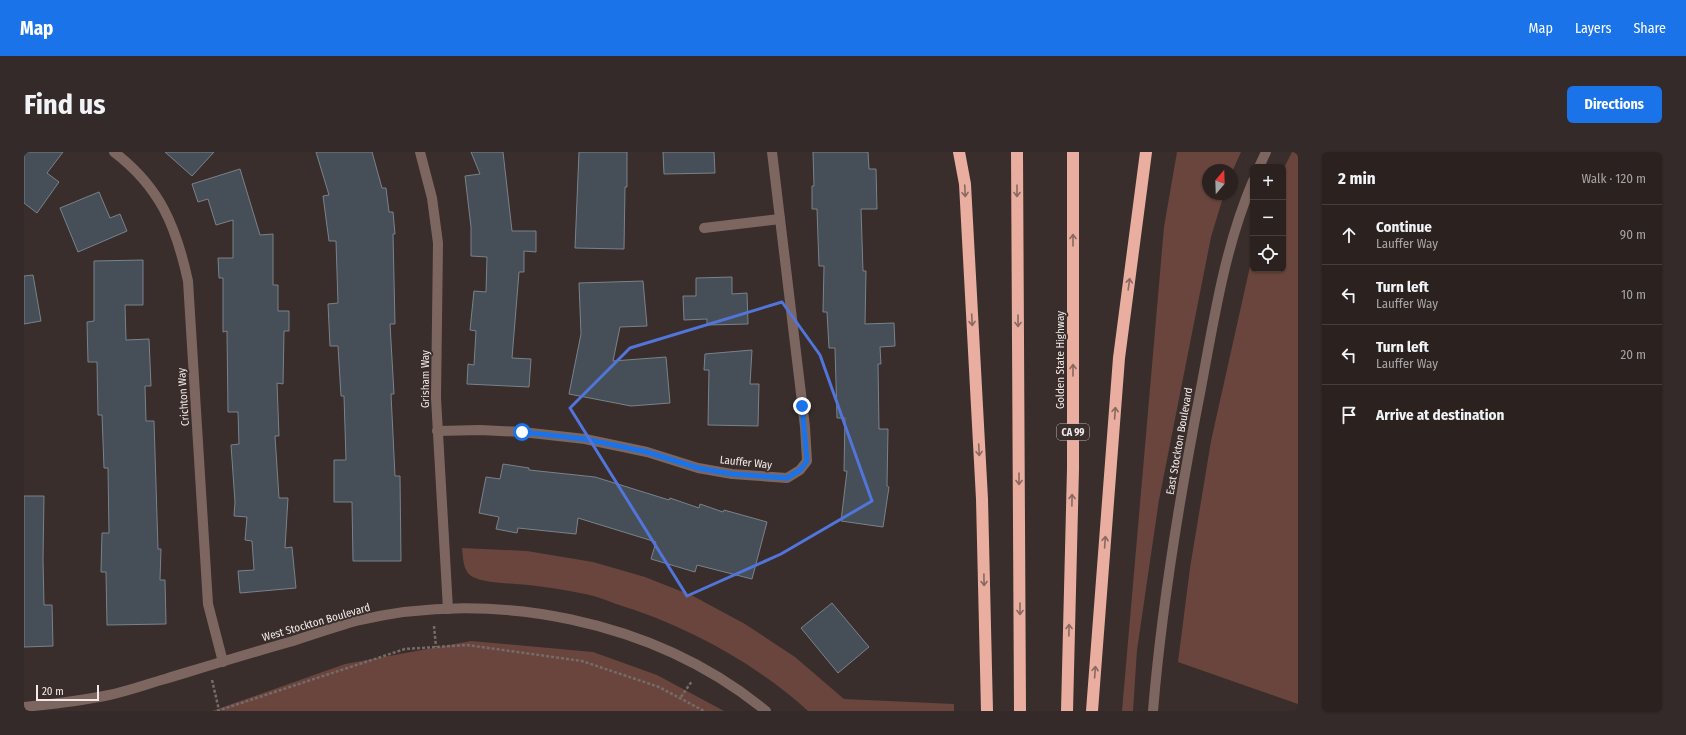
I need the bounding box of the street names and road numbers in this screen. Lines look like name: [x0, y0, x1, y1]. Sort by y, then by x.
street label: Golden State Highway: [1054, 311, 1067, 409]
street label: Grisham Way: [419, 350, 432, 408]
street label: Crichton Way: [175, 367, 192, 426]
street label: East Stockton Boulevard: [1164, 386, 1195, 496]
road number: CA 99: [1057, 424, 1089, 440]
street label: Lauffer Way: [719, 453, 773, 472]
street label: West Stockton Boulevard: [261, 601, 372, 644]

